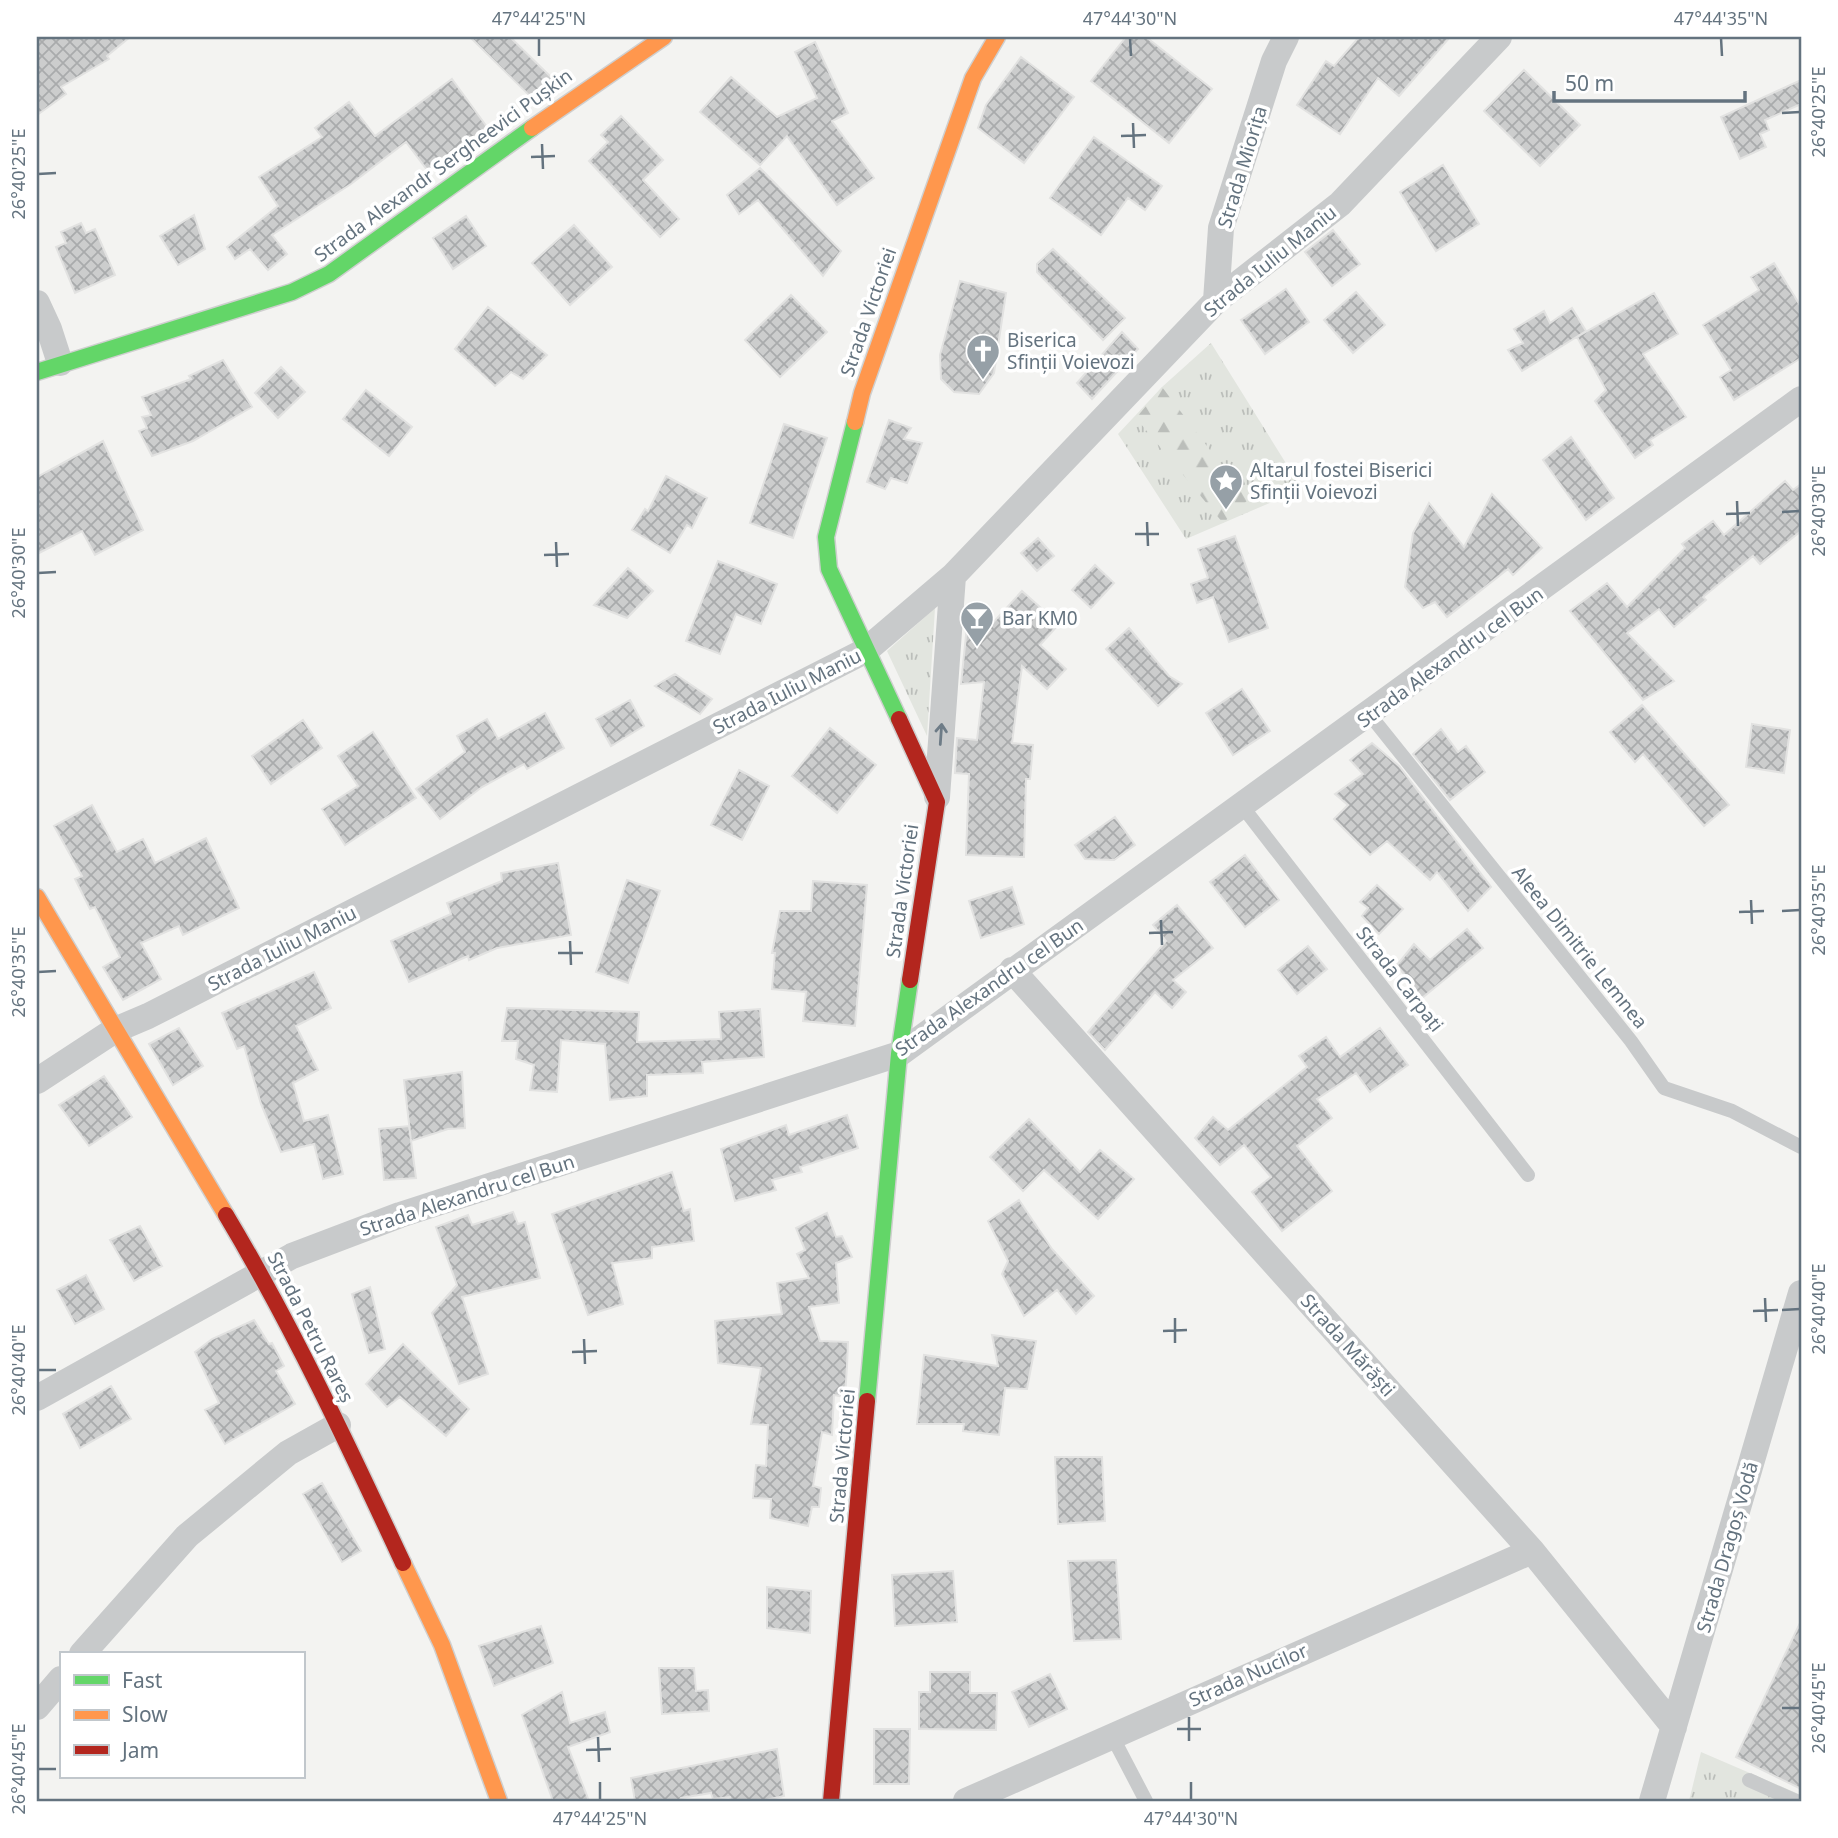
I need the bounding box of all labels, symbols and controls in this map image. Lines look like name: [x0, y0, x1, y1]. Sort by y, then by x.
text: 47°44'25"N: [492, 6, 586, 30]
text: 47°44'30"N: [1083, 6, 1177, 30]
text: 47°44'35"N: [1674, 6, 1768, 30]
scale bar: [1554, 60, 1745, 104]
street label: Strada Alexandr Sergheevici Pușkin: [309, 63, 577, 267]
text: 26°40'25"E: [1806, 67, 1830, 157]
text: 50 m: [1565, 69, 1614, 97]
street label: Strada Miorița: [1211, 103, 1273, 231]
text: 26°40'25"E: [6, 129, 30, 219]
street label: Strada Iuliu Maniu: [1198, 199, 1342, 323]
street label: Strada Victoriei: [834, 244, 902, 380]
place label: Biserica Sfinții Voievozi: [1007, 327, 1135, 375]
church icon: Biserica Sfinții Voievozi: [964, 332, 1002, 381]
place label: Altarul fostei Biserici Sfinții Voievozi: [1250, 457, 1432, 505]
place icon: Altarul fostei Biserici Sfinții Voievozi: [1207, 462, 1245, 511]
text: 26°40'30"E: [1806, 466, 1830, 556]
text: 26°40'30"E: [6, 528, 30, 618]
street label: Strada Alexandru cel Bun: [1352, 581, 1548, 733]
bar icon: Bar KM0: [958, 599, 996, 648]
place label: Bar KM0: [1002, 605, 1078, 631]
street label: Strada Iuliu Maniu: [708, 642, 866, 740]
one-way arrow: [935, 723, 948, 746]
street label: Strada Victoriei: [880, 822, 924, 960]
street label: Aleea Dimitrie Lemnea: [1506, 860, 1654, 1034]
text: 26°40'35"E: [1806, 865, 1830, 955]
street label: Strada Iuliu Maniu: [203, 899, 361, 997]
street label: Strada Alexandru cel Bun: [890, 912, 1088, 1062]
street label: Strada Carpați: [1351, 921, 1449, 1037]
text: 26°40'35"E: [6, 927, 30, 1017]
street label: Strada Alexandru cel Bun: [356, 1148, 578, 1242]
street label: Strada Petru Rareș: [262, 1247, 360, 1407]
text: 26°40'40"E: [1806, 1264, 1830, 1354]
street label: Strada Mărăști: [1295, 1288, 1401, 1402]
text: 26°40'40"E: [6, 1325, 30, 1415]
street label: Strada Victoriei: [823, 1388, 861, 1524]
street label: Strada Dragoș Vodă: [1690, 1458, 1764, 1636]
street label: Strada Nucilor: [1185, 1637, 1312, 1713]
legend: [60, 1652, 304, 1778]
text: 26°40'45"E: [1806, 1663, 1830, 1753]
text: Fast: [122, 1666, 163, 1694]
text: Slow: [122, 1700, 168, 1728]
text: 26°40'45"E: [6, 1724, 30, 1814]
text: Jam: [120, 1736, 159, 1764]
text: 47°44'25"N: [553, 1806, 647, 1830]
text: 47°44'30"N: [1144, 1806, 1238, 1830]

